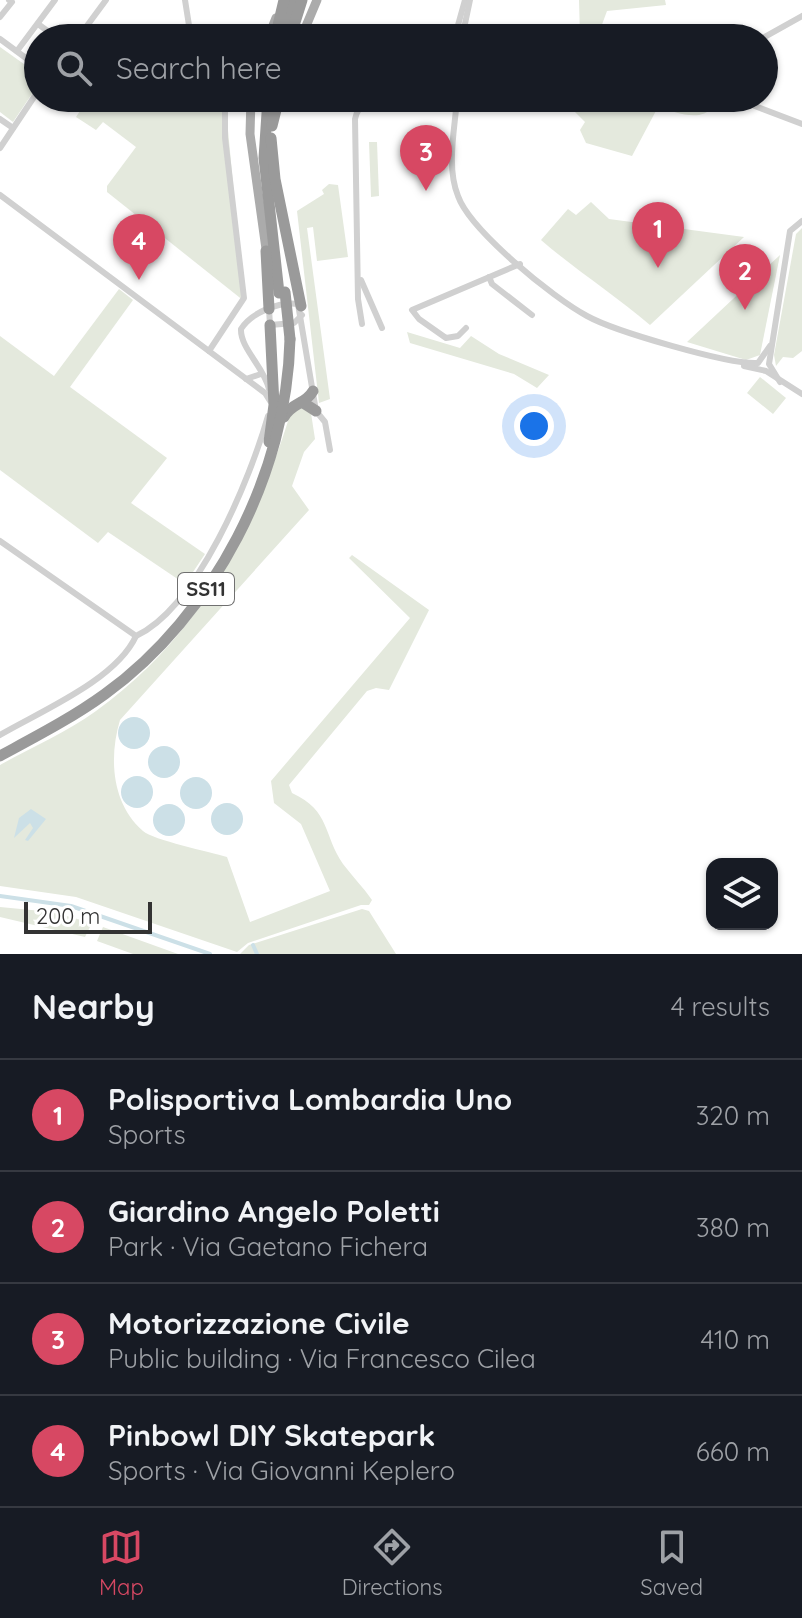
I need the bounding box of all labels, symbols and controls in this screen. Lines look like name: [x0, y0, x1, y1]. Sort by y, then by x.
search box: [24, 24, 778, 112]
icon: search: [52, 46, 96, 90]
text: Search here: [116, 49, 282, 87]
pin: 3: [400, 125, 452, 191]
pin: 1: [632, 202, 684, 268]
pin: 4: [113, 214, 165, 280]
pin: 2: [719, 244, 771, 310]
your location: [514, 406, 554, 446]
road number: SS11: [178, 573, 234, 605]
map controls: [706, 858, 778, 930]
button: layers: [706, 858, 778, 930]
scale bar: [24, 898, 152, 934]
text: 200 m: [36, 902, 100, 930]
text: Nearby: [32, 985, 155, 1028]
text: 4 results: [671, 990, 770, 1023]
text: Polisportiva Lombardia Uno: [108, 1080, 512, 1118]
text: 1: [53, 1099, 63, 1132]
text: 320 m: [696, 1099, 770, 1132]
text: Sports: [108, 1118, 186, 1151]
text: Giardino Angelo Poletti: [108, 1192, 440, 1230]
text: 2: [51, 1211, 65, 1244]
text: 380 m: [696, 1211, 770, 1244]
text: Park · Via Gaetano Fichera: [108, 1230, 428, 1263]
text: Motorizzazione Civile: [108, 1304, 410, 1342]
text: 3: [51, 1323, 65, 1356]
text: 410 m: [701, 1323, 770, 1356]
text: Public building · Via Francesco Cilea: [108, 1342, 536, 1375]
text: Pinbowl DIY Skatepark: [108, 1416, 435, 1454]
text: 4: [50, 1435, 66, 1468]
text: 660 m: [696, 1435, 770, 1468]
text: Sports · Via Giovanni Keplero: [108, 1454, 455, 1487]
tab: Map: [99, 1525, 144, 1601]
tab: Directions: [342, 1525, 442, 1601]
tab: Saved: [640, 1525, 703, 1601]

